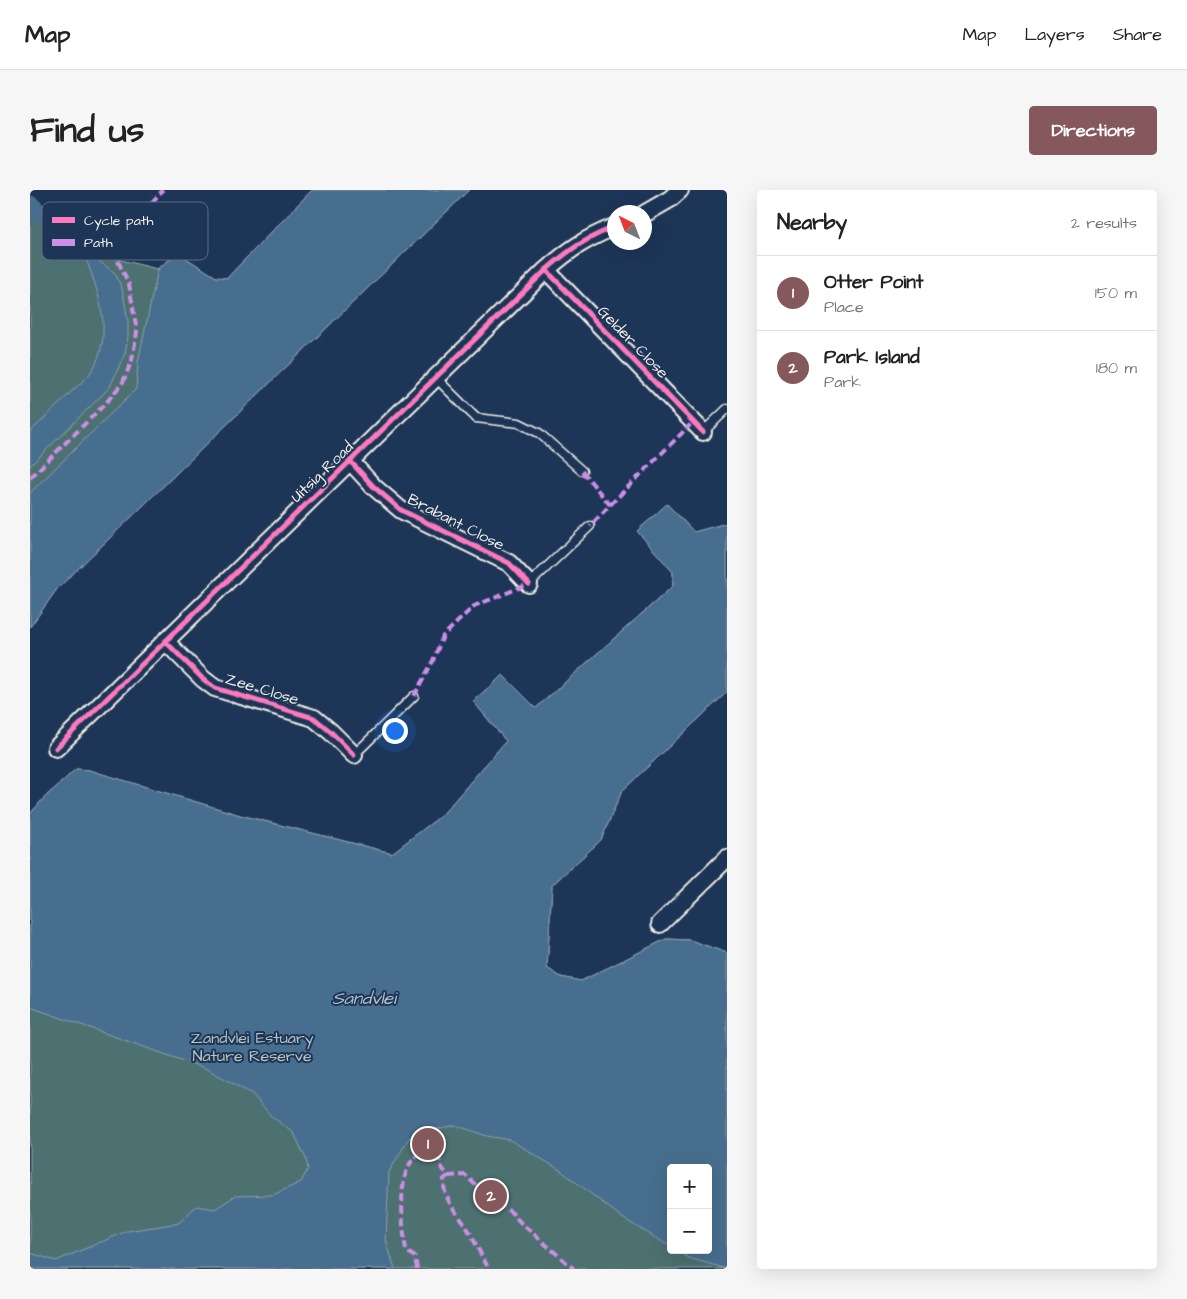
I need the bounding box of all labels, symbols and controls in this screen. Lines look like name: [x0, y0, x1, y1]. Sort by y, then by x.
text: Map: [25, 18, 70, 52]
text: Map: [962, 22, 996, 47]
text: Layers: [1024, 22, 1085, 47]
text: Share: [1113, 22, 1162, 47]
text: Find us: [30, 106, 144, 155]
button: Directions: [1029, 106, 1157, 155]
legend: [42, 202, 208, 260]
north arrow: [607, 205, 652, 250]
text: Nearby: [777, 208, 847, 237]
text: Cycle path: [84, 211, 153, 231]
text: 2 results: [1071, 212, 1137, 234]
text: Path: [84, 233, 113, 253]
text: Otter Point: [824, 269, 923, 296]
text: 1: [792, 282, 794, 304]
text: 150 m: [1095, 282, 1137, 304]
text: Place: [824, 296, 864, 318]
street label: Gelder Close: [592, 301, 674, 384]
text: Park Island: [824, 344, 920, 371]
text: 2: [788, 357, 798, 379]
text: 180 m: [1096, 357, 1137, 379]
text: Park: [824, 371, 861, 393]
street label: Uitsig Road: [286, 436, 359, 508]
street label: Brabant Close: [404, 488, 508, 556]
street label: Zee Close: [223, 667, 302, 711]
your location: [382, 718, 408, 744]
water label: Sandvlei: [332, 986, 398, 1011]
park label: Zandvlei Estuary Nature Reserve: [190, 1027, 314, 1067]
pin: 1: [412, 1125, 444, 1163]
map controls: [667, 1164, 712, 1254]
button: +: [667, 1164, 712, 1209]
pin: 2: [475, 1177, 507, 1215]
button: −: [667, 1209, 712, 1254]

